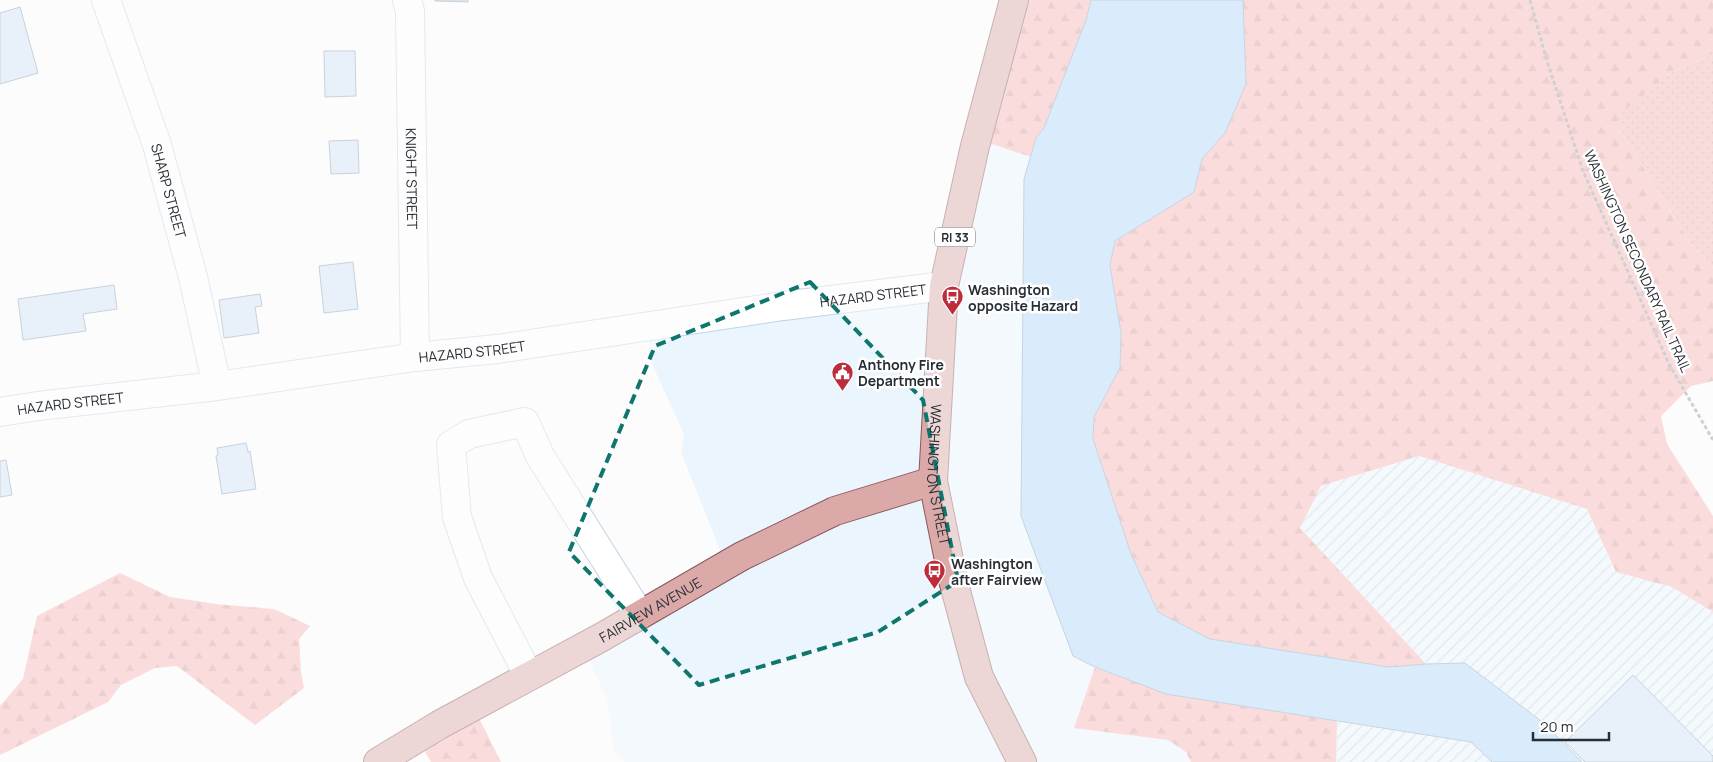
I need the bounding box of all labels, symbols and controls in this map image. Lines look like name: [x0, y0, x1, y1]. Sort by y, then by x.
street label: KNIGHT STREET: [402, 128, 423, 230]
street label: SHARP STREET: [147, 141, 192, 241]
street label: WASHINGTON SECONDARY RAIL TRAIL: [1580, 147, 1696, 375]
road number: RI 33: [935, 228, 975, 246]
street label: HAZARD STREET: [819, 279, 928, 311]
place label: Washington opposite Hazard: [968, 280, 1078, 315]
bus stop icon: Washington opposite Hazard: [940, 285, 964, 316]
street label: HAZARD STREET: [418, 335, 527, 366]
place label: Anthony Fire Department: [858, 355, 944, 390]
public building icon: Anthony Fire Department: [830, 360, 854, 391]
street label: HAZARD STREET: [16, 387, 125, 419]
street label: WASHINGTON STREET: [923, 404, 955, 548]
place label: Washington after Fairview: [951, 554, 1043, 589]
bus stop icon: Washington after Fairview: [923, 559, 947, 590]
street label: FAIRVIEW AVENUE: [595, 572, 705, 646]
scale bar: [1533, 710, 1609, 742]
text: 20 m: [1540, 716, 1573, 737]

